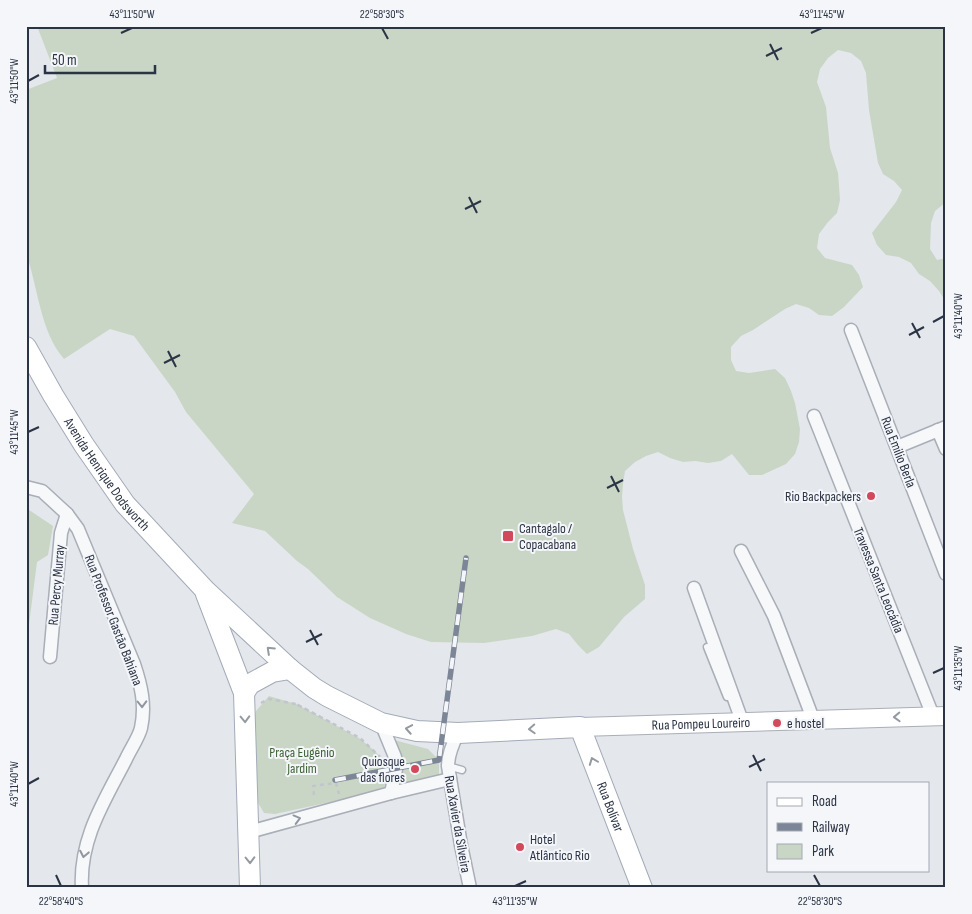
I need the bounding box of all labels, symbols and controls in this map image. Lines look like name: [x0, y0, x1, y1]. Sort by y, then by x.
text: 43°11'50"W: [109, 7, 155, 22]
text: 22°58'30"S: [360, 7, 404, 22]
text: 43°11'45"W: [800, 7, 845, 22]
scale bar: [45, 42, 155, 74]
text: 50 m: [52, 51, 77, 70]
text: 43°11'50"W: [7, 58, 22, 104]
text: 43°11'40"W: [951, 293, 966, 339]
text: 43°11'45"W: [7, 409, 22, 454]
street label: Avenida Henrique Dodsworth: [60, 414, 153, 534]
street label: Rua Emilio Berla: [877, 414, 920, 490]
place label: Rio Backpackers: [785, 488, 861, 505]
marker: Rio Backpackers: [865, 490, 877, 502]
place label: Cantagalo / Copacabana: [519, 520, 576, 553]
street label: Travessa Santa Leocádia: [850, 525, 907, 636]
marker: Cantagalo / Copacabana: [501, 529, 515, 543]
street label: Rua Percy Murray: [44, 543, 69, 626]
street label: Rua Professor Gastão Bahiana: [81, 552, 146, 688]
text: 43°11'35"W: [951, 645, 966, 690]
one-way arrow: [267, 647, 276, 656]
one-way arrow: [137, 701, 148, 709]
one-way arrow: [893, 712, 900, 722]
street label: Rua Pompeu Loureiro: [651, 714, 751, 734]
one-way arrow: [240, 715, 251, 723]
place label: e hostel: [787, 715, 824, 732]
marker: e hostel: [771, 717, 783, 729]
one-way arrow: [528, 724, 536, 735]
one-way arrow: [405, 725, 414, 735]
park label: Praça Eugênio Jardim: [269, 744, 335, 777]
place label: Quiosque das flores: [360, 753, 405, 786]
one-way arrow: [589, 757, 599, 765]
text: 43°11'40"W: [7, 761, 22, 807]
marker: Quiosque das flores: [409, 763, 421, 775]
street label: Rua Xavier da Silveira: [441, 774, 474, 874]
street label: Rua Bolívar: [593, 780, 627, 834]
legend: [767, 782, 930, 872]
text: Road: [812, 792, 837, 811]
one-way arrow: [292, 814, 301, 825]
text: Railway: [812, 818, 850, 837]
place label: Hotel Atlântico Rio: [529, 831, 590, 864]
marker: Hotel Atlântico Rio: [514, 841, 526, 853]
text: Park: [812, 842, 834, 861]
one-way arrow: [80, 850, 90, 858]
one-way arrow: [245, 856, 255, 864]
text: 22°58'40"S: [39, 894, 83, 909]
text: 43°11'35"W: [493, 894, 538, 909]
text: 22°58'30"S: [798, 894, 842, 909]

